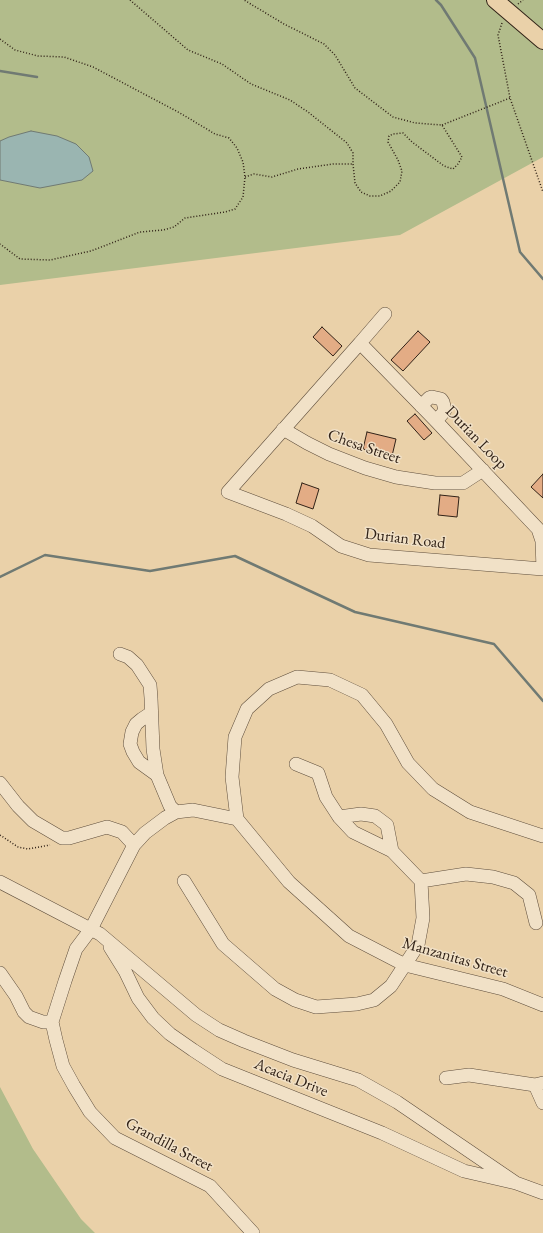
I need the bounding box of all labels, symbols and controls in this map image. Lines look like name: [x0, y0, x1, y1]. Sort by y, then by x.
street label: Durian Loop: [441, 402, 511, 474]
street label: Chesa Street: [325, 426, 403, 468]
street label: Durian Road: [363, 525, 447, 553]
street label: Manzanitas Street: [400, 934, 510, 982]
street label: Acacia Drive: [251, 1055, 331, 1101]
street label: Grandilla Street: [122, 1114, 216, 1176]

